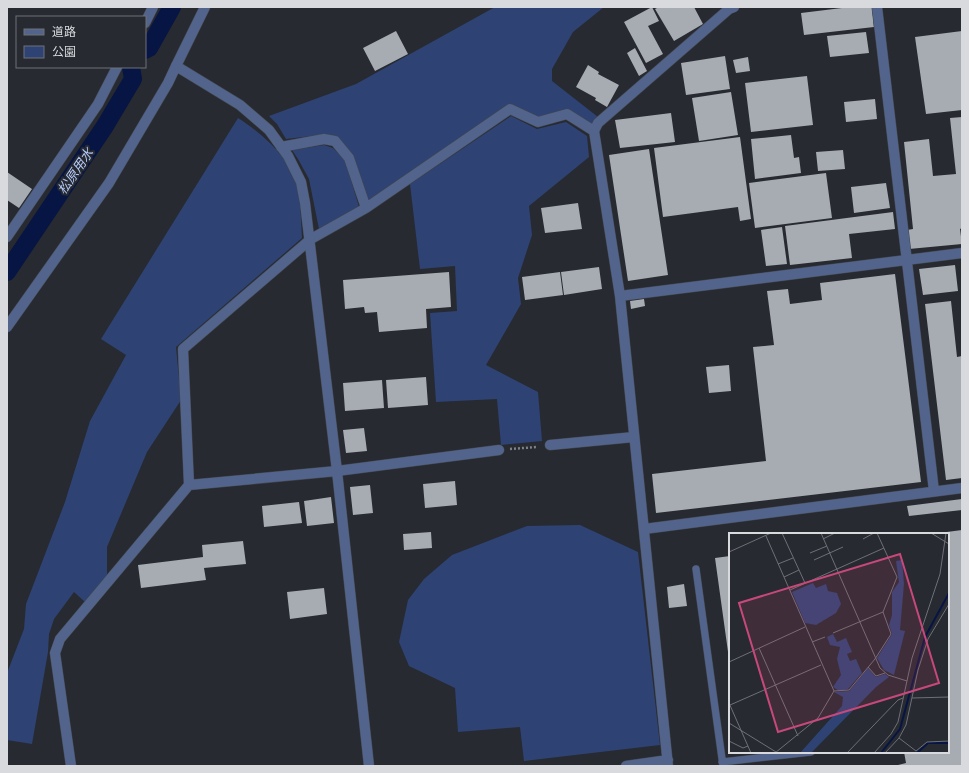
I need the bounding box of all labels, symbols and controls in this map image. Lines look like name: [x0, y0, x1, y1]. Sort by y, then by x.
legend: [16, 16, 146, 68]
text: 道路: [52, 24, 76, 39]
text: 公園: [52, 44, 76, 59]
water label: 松原用水: [54, 143, 97, 197]
inset map: [729, 533, 949, 753]

